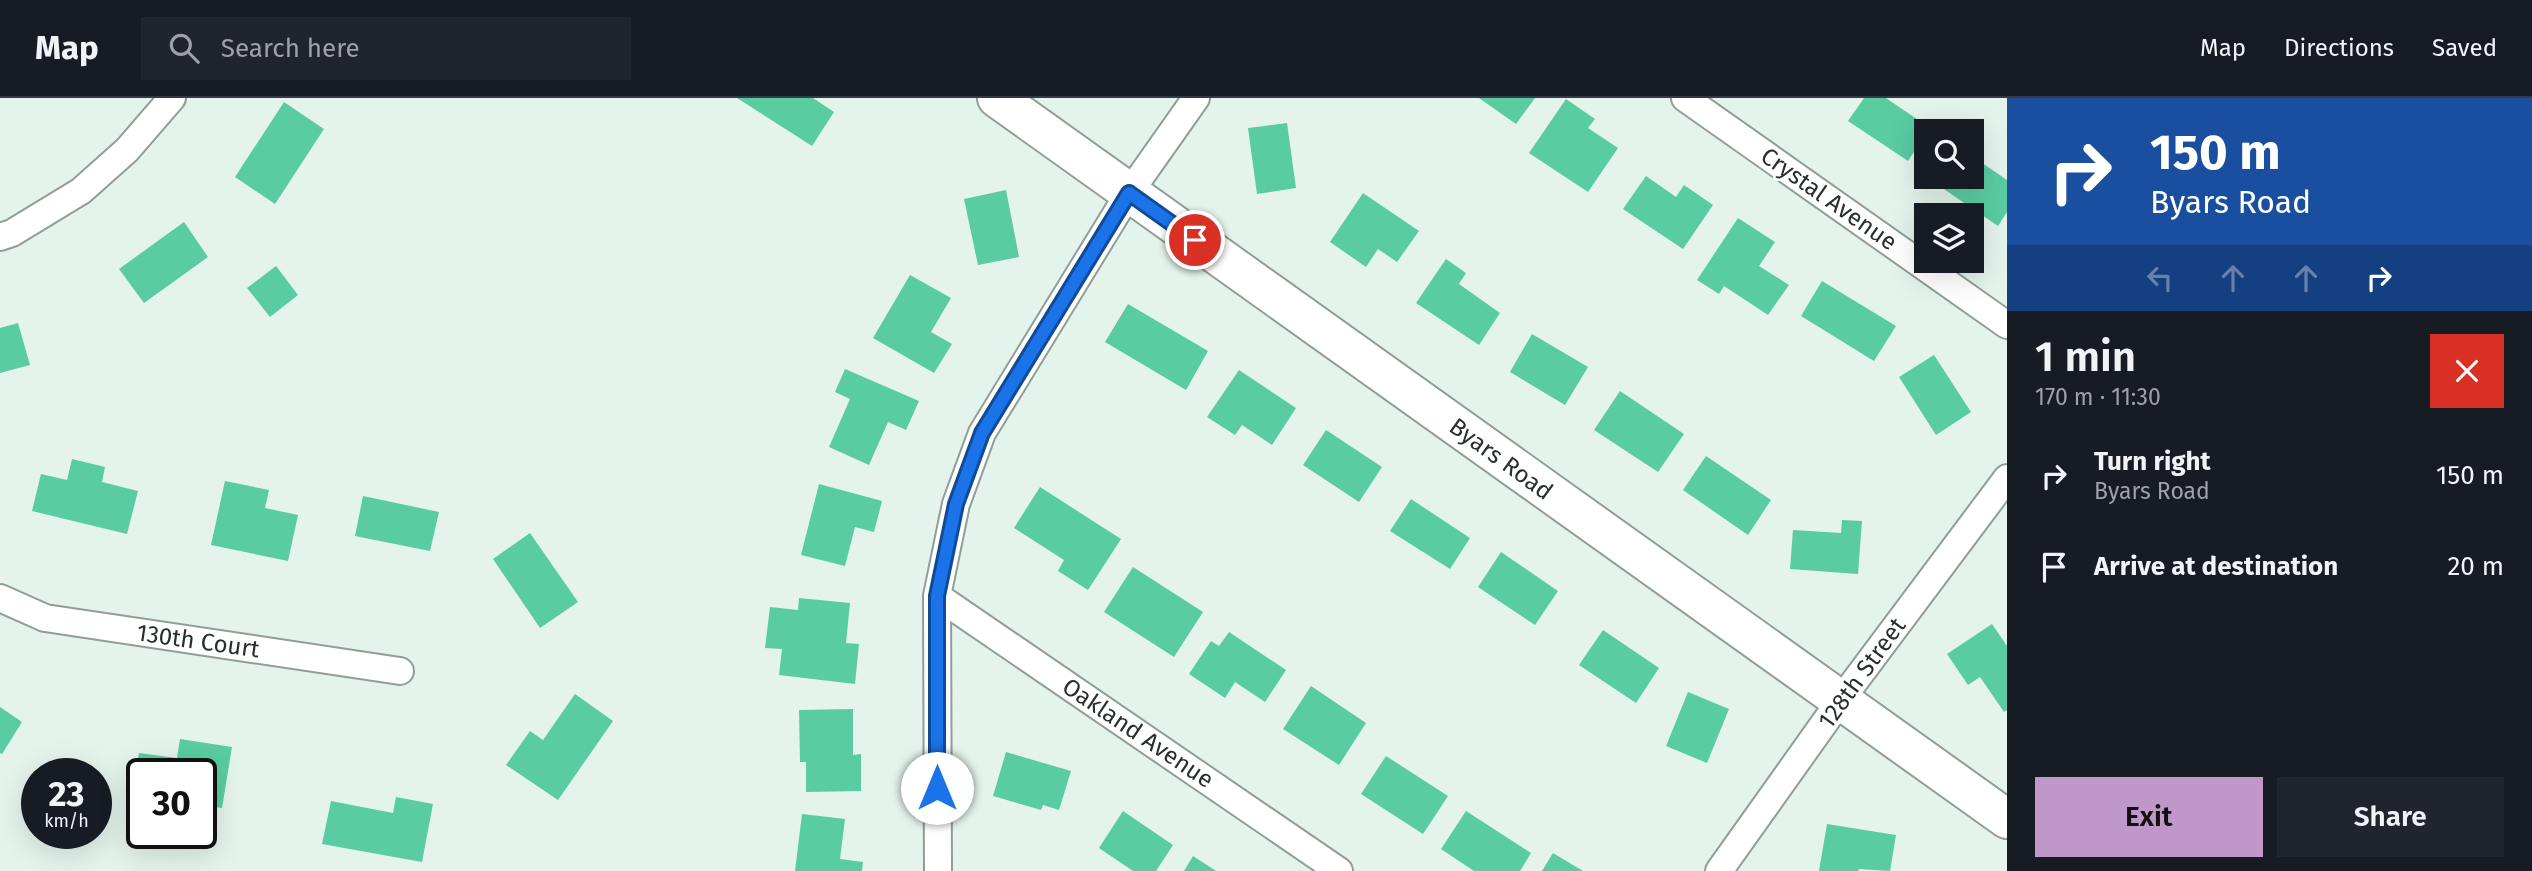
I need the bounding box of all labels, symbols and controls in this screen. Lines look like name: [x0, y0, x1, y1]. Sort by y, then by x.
search box: [141, 17, 631, 80]
text: Map: [35, 28, 99, 68]
icon: search: [165, 29, 203, 67]
text: Search here: [221, 33, 360, 64]
text: Map: [2200, 34, 2246, 62]
text: Directions: [2284, 34, 2394, 62]
text: Saved: [2432, 34, 2497, 62]
map controls: [1914, 119, 1984, 273]
button: search: [1914, 119, 1984, 189]
text: 150 m: [2150, 123, 2281, 182]
icon: right: [2035, 126, 2126, 217]
street label: Crystal Avenue: [1756, 142, 1902, 256]
text: Byars Road: [2150, 183, 2311, 221]
button: layers: [1914, 203, 1984, 273]
pin: [1165, 210, 1225, 270]
icon: arrive: [1176, 221, 1214, 259]
icon: left: [2141, 259, 2179, 297]
icon: ahead: [2214, 259, 2252, 297]
icon: ahead: [2287, 259, 2325, 297]
icon: right: [2360, 259, 2398, 297]
text: 1 min: [2035, 332, 2136, 382]
button: close: [2430, 334, 2504, 408]
text: 170 m · 11:30: [2035, 383, 2161, 411]
street label: Byars Road: [1444, 412, 1558, 506]
text: Turn right: [2094, 446, 2211, 477]
icon: right: [2035, 457, 2073, 495]
text: 150 m: [2436, 460, 2504, 491]
text: Byars Road: [2094, 477, 2210, 505]
icon: arrive: [2035, 548, 2073, 586]
text: Arrive at destination: [2094, 551, 2338, 582]
text: 20 m: [2447, 551, 2504, 582]
street label: 128th Street: [1813, 612, 1912, 734]
street label: 130th Court: [135, 619, 262, 664]
street label: Oakland Avenue: [1057, 672, 1219, 794]
position arrow: [900, 751, 974, 825]
speed limit sign: 30: [126, 758, 217, 849]
text: 23: [48, 773, 85, 815]
button: Exit: [2035, 777, 2263, 857]
button: Share: [2277, 777, 2504, 857]
text: km/h: [44, 810, 89, 832]

